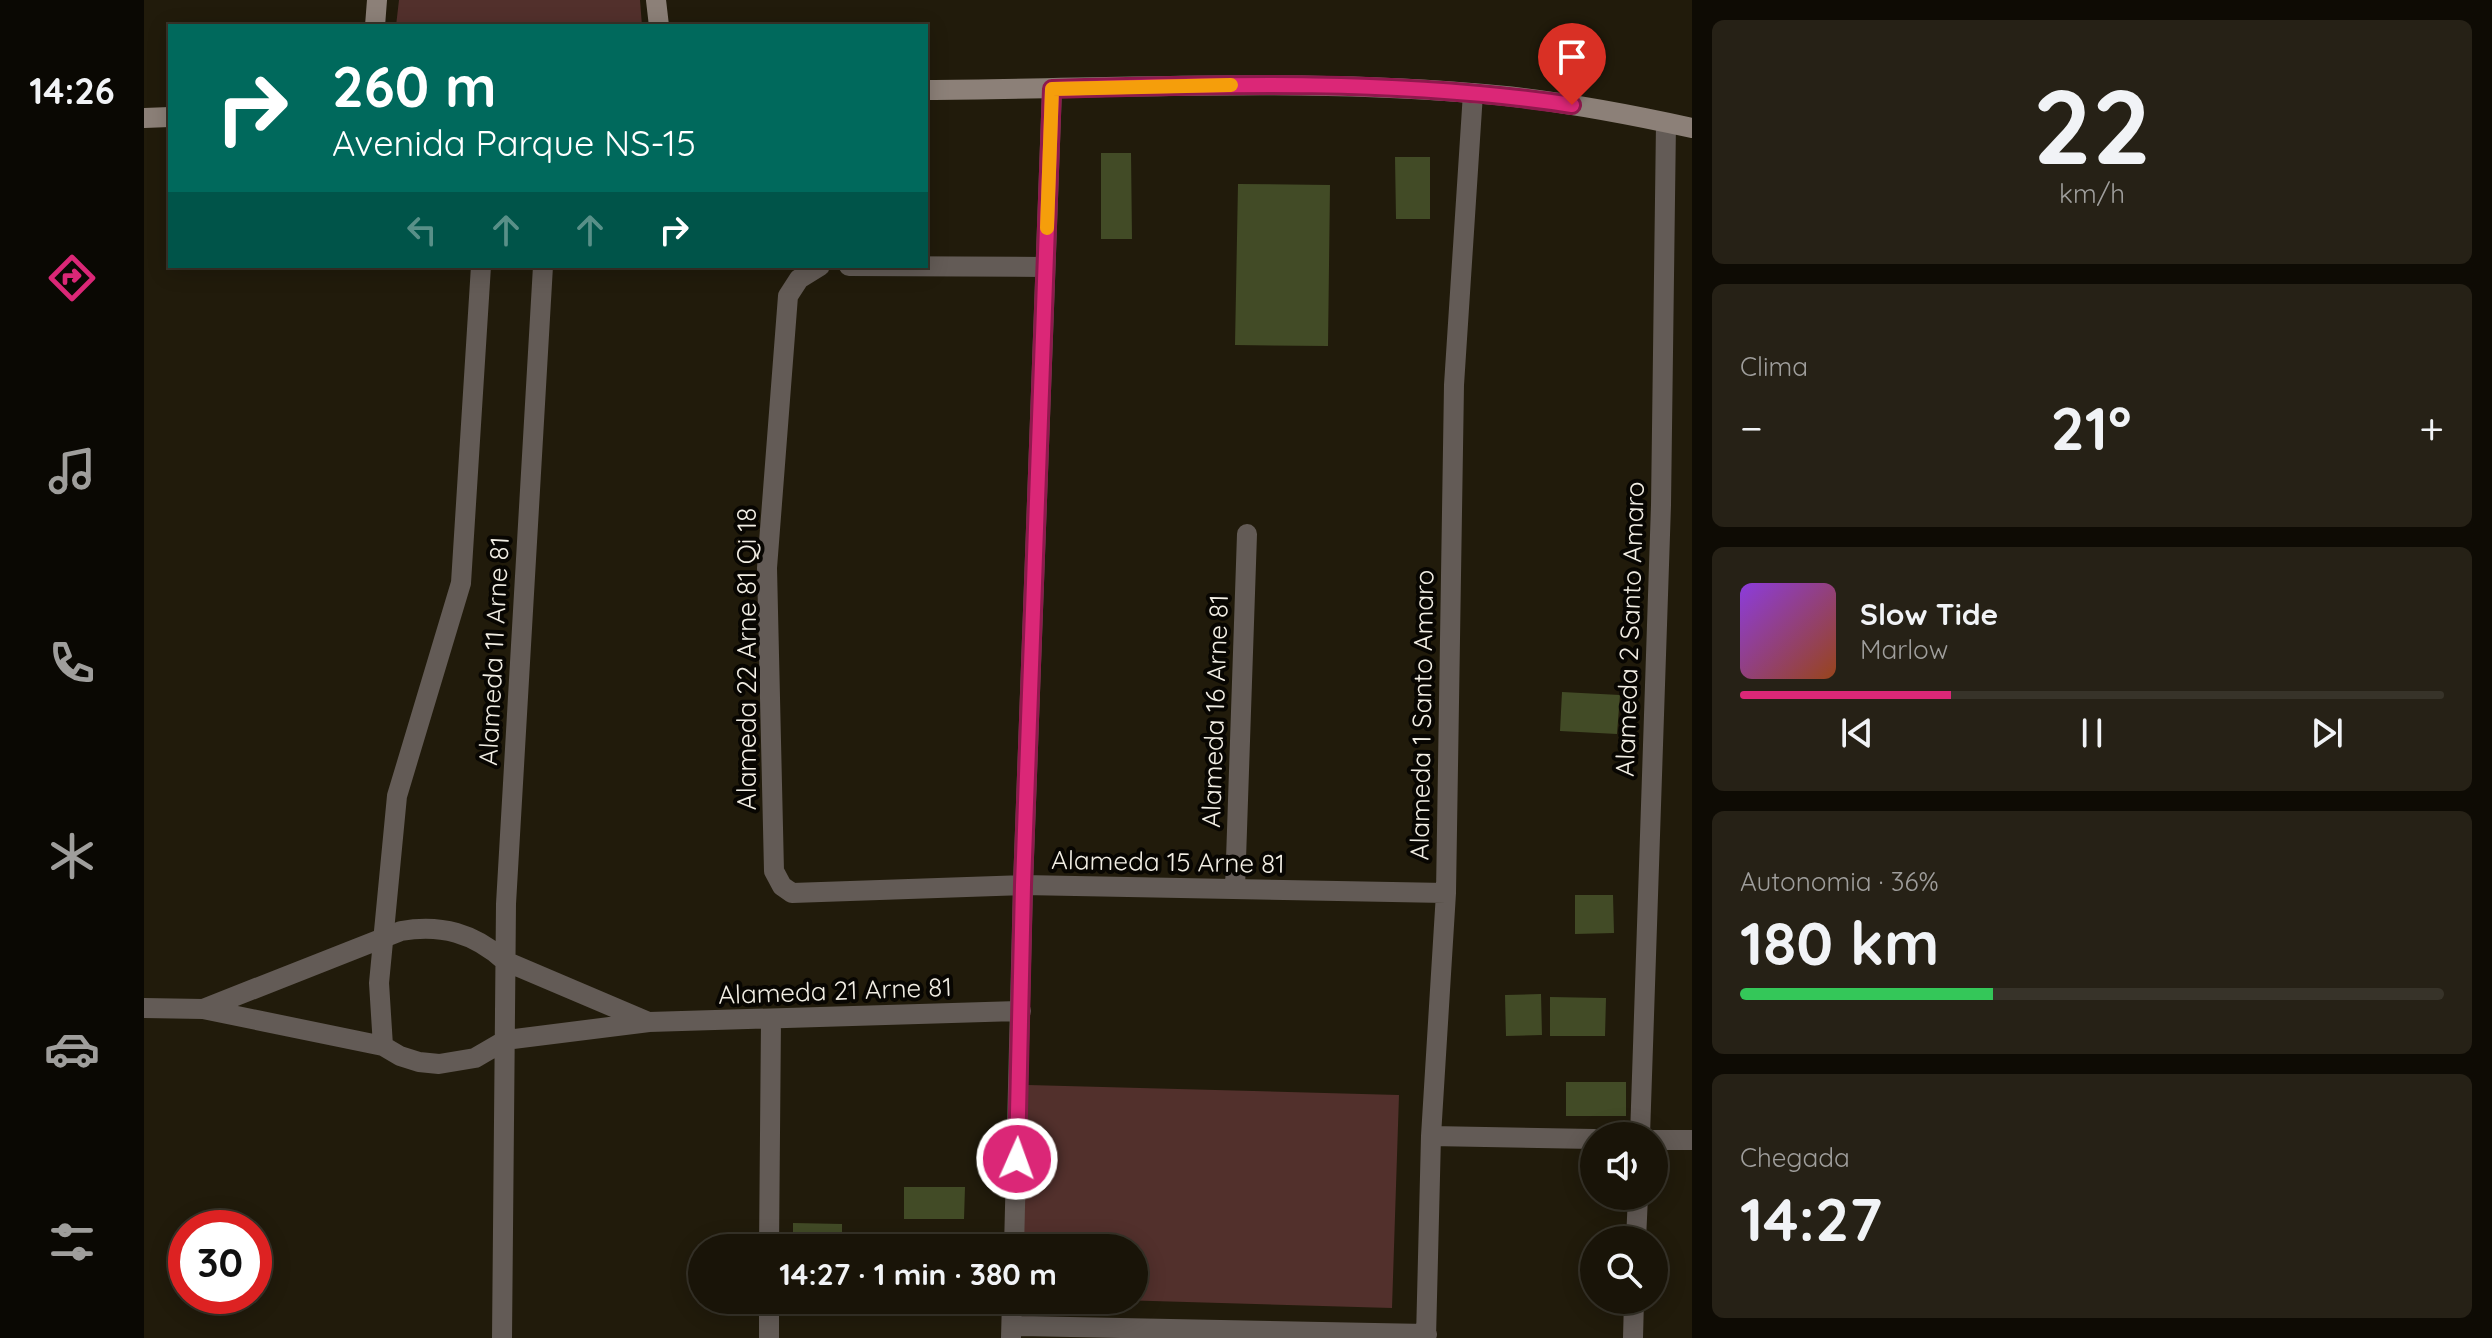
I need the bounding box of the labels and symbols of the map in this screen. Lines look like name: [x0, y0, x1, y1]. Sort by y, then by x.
pin: [1538, 23, 1606, 105]
street label: Alameda 2 Santo Amaro: [1608, 481, 1651, 777]
street label: Alameda 22 Arne 81 Qi 18: [730, 508, 763, 810]
street label: Alameda 11 Arne 81: [471, 536, 516, 766]
street label: Alameda 1 Santo Amaro: [1402, 569, 1441, 861]
street label: Alameda 16 Arne 81: [1194, 594, 1235, 828]
street label: Alameda 15 Arne 81: [1051, 843, 1285, 880]
street label: Alameda 21 Arne 81: [717, 970, 952, 1011]
position arrow: [975, 1117, 1059, 1201]
speed limit sign: 30: [168, 1210, 272, 1314]

